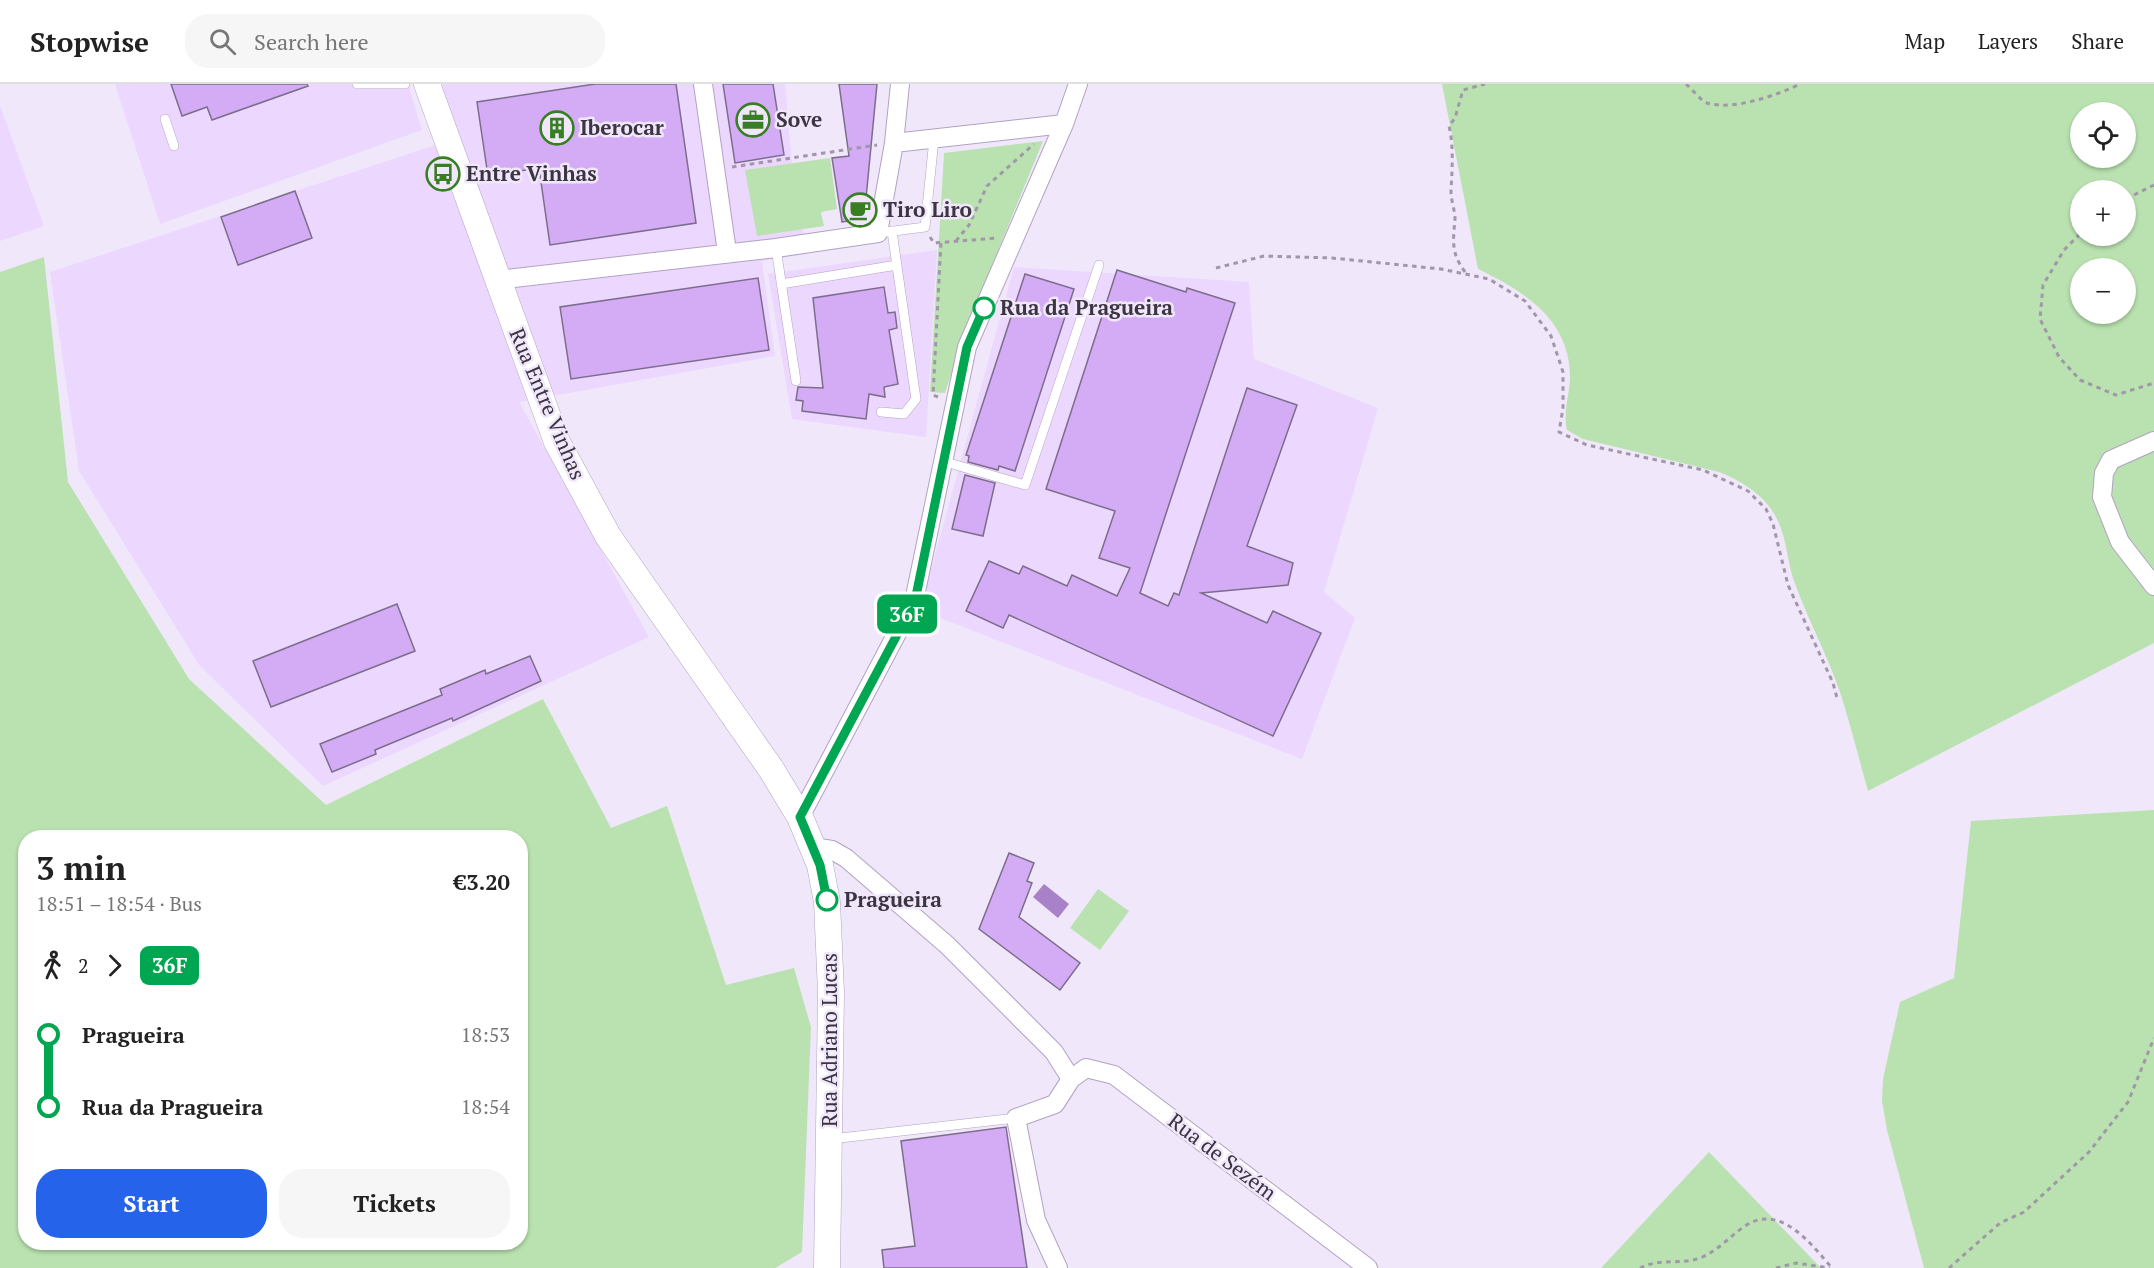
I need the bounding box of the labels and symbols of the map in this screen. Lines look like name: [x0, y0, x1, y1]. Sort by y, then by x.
office icon: Sove: [735, 102, 771, 138]
place label: Sove: [776, 105, 822, 133]
building icon: Iberocar: [539, 110, 575, 146]
place label: Iberocar: [580, 113, 664, 141]
bus stop icon: Entre Vinhas: [425, 156, 461, 192]
place label: Entre Vinhas: [466, 159, 597, 187]
cafe icon: Tiro Liro: [842, 192, 878, 228]
place label: Tiro Liro: [883, 195, 972, 223]
place label: Rua da Pragueira: [1000, 293, 1173, 321]
marker: Rua da Pragueira: [973, 297, 995, 319]
street label: Rua Entre Vinhas: [503, 324, 592, 484]
line badge: 36F: [872, 594, 942, 634]
place label: Pragueira: [844, 885, 942, 913]
marker: Pragueira: [816, 889, 838, 911]
street label: Rua Adriano Lucas: [815, 953, 843, 1127]
street label: Rua de Sezém: [1163, 1106, 1282, 1206]

